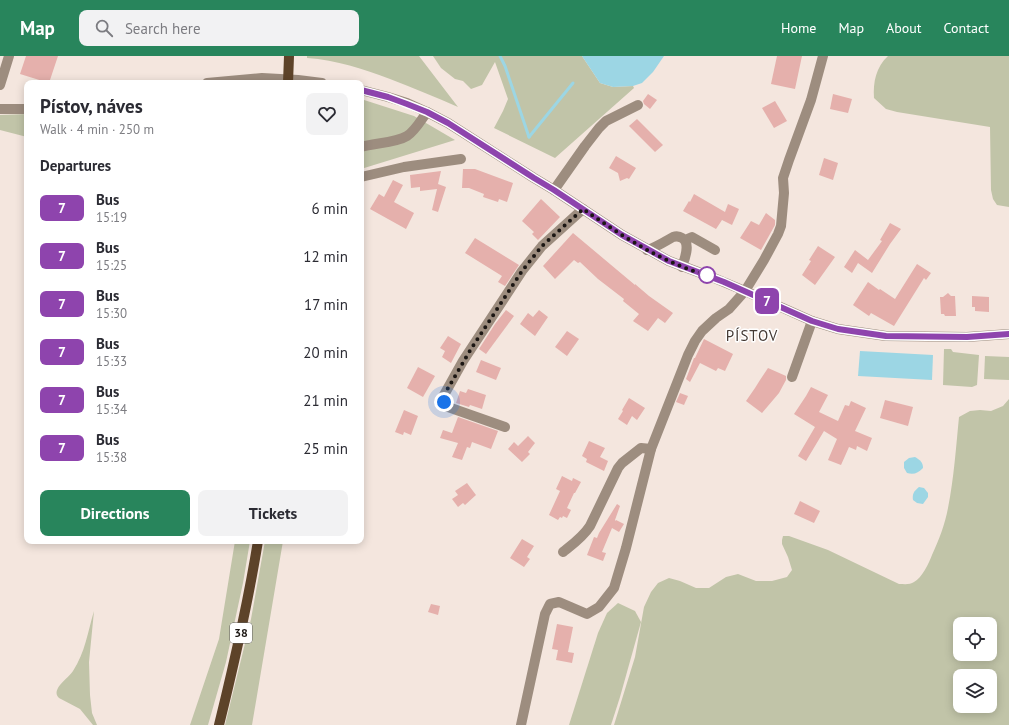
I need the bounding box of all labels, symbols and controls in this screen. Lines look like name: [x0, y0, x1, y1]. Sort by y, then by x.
search box: [79, 10, 359, 46]
text: Map: [20, 16, 55, 40]
icon: search: [93, 17, 115, 39]
text: Search here: [125, 19, 201, 38]
text: Home: [781, 19, 816, 37]
text: Map: [838, 19, 864, 37]
text: About: [886, 19, 922, 37]
text: Contact: [944, 19, 989, 37]
button: heart: [306, 93, 348, 135]
text: Pístov, náves: [40, 94, 143, 118]
text: Walk · 4 min · 250 m: [40, 121, 154, 138]
text: Departures: [40, 156, 111, 175]
text: Bus: [96, 190, 119, 209]
text: 7: [58, 199, 66, 217]
text: 6 min: [311, 199, 348, 218]
text: 15:19: [96, 209, 127, 226]
text: Bus: [96, 238, 119, 257]
text: 7: [58, 247, 66, 265]
text: 12 min: [303, 247, 348, 266]
text: 15:25: [96, 257, 127, 274]
unlabelled marker: [698, 266, 716, 284]
text: Bus: [96, 286, 119, 305]
line badge: 7: [754, 288, 780, 314]
text: 7: [763, 292, 771, 310]
text: 7: [58, 295, 66, 313]
text: 17 min: [304, 295, 348, 314]
text: 15:30: [96, 305, 127, 322]
district label: PÍSTOV: [726, 326, 778, 345]
text: Bus: [96, 334, 119, 353]
text: 7: [58, 343, 66, 361]
text: 20 min: [303, 343, 348, 362]
text: 15:33: [96, 353, 127, 370]
text: Bus: [96, 382, 119, 401]
text: 7: [58, 391, 66, 409]
text: 21 min: [303, 391, 348, 410]
your location: [434, 392, 454, 412]
text: 15:34: [96, 401, 127, 418]
text: Bus: [96, 430, 119, 449]
text: 7: [58, 439, 66, 457]
text: 25 min: [303, 439, 348, 458]
text: 15:38: [96, 449, 127, 466]
button: Directions: [40, 490, 190, 536]
button: Tickets: [198, 490, 348, 536]
map controls: [953, 617, 997, 713]
button: locate: [953, 617, 997, 661]
road number: 38: [230, 623, 252, 643]
button: layers: [953, 669, 997, 713]

